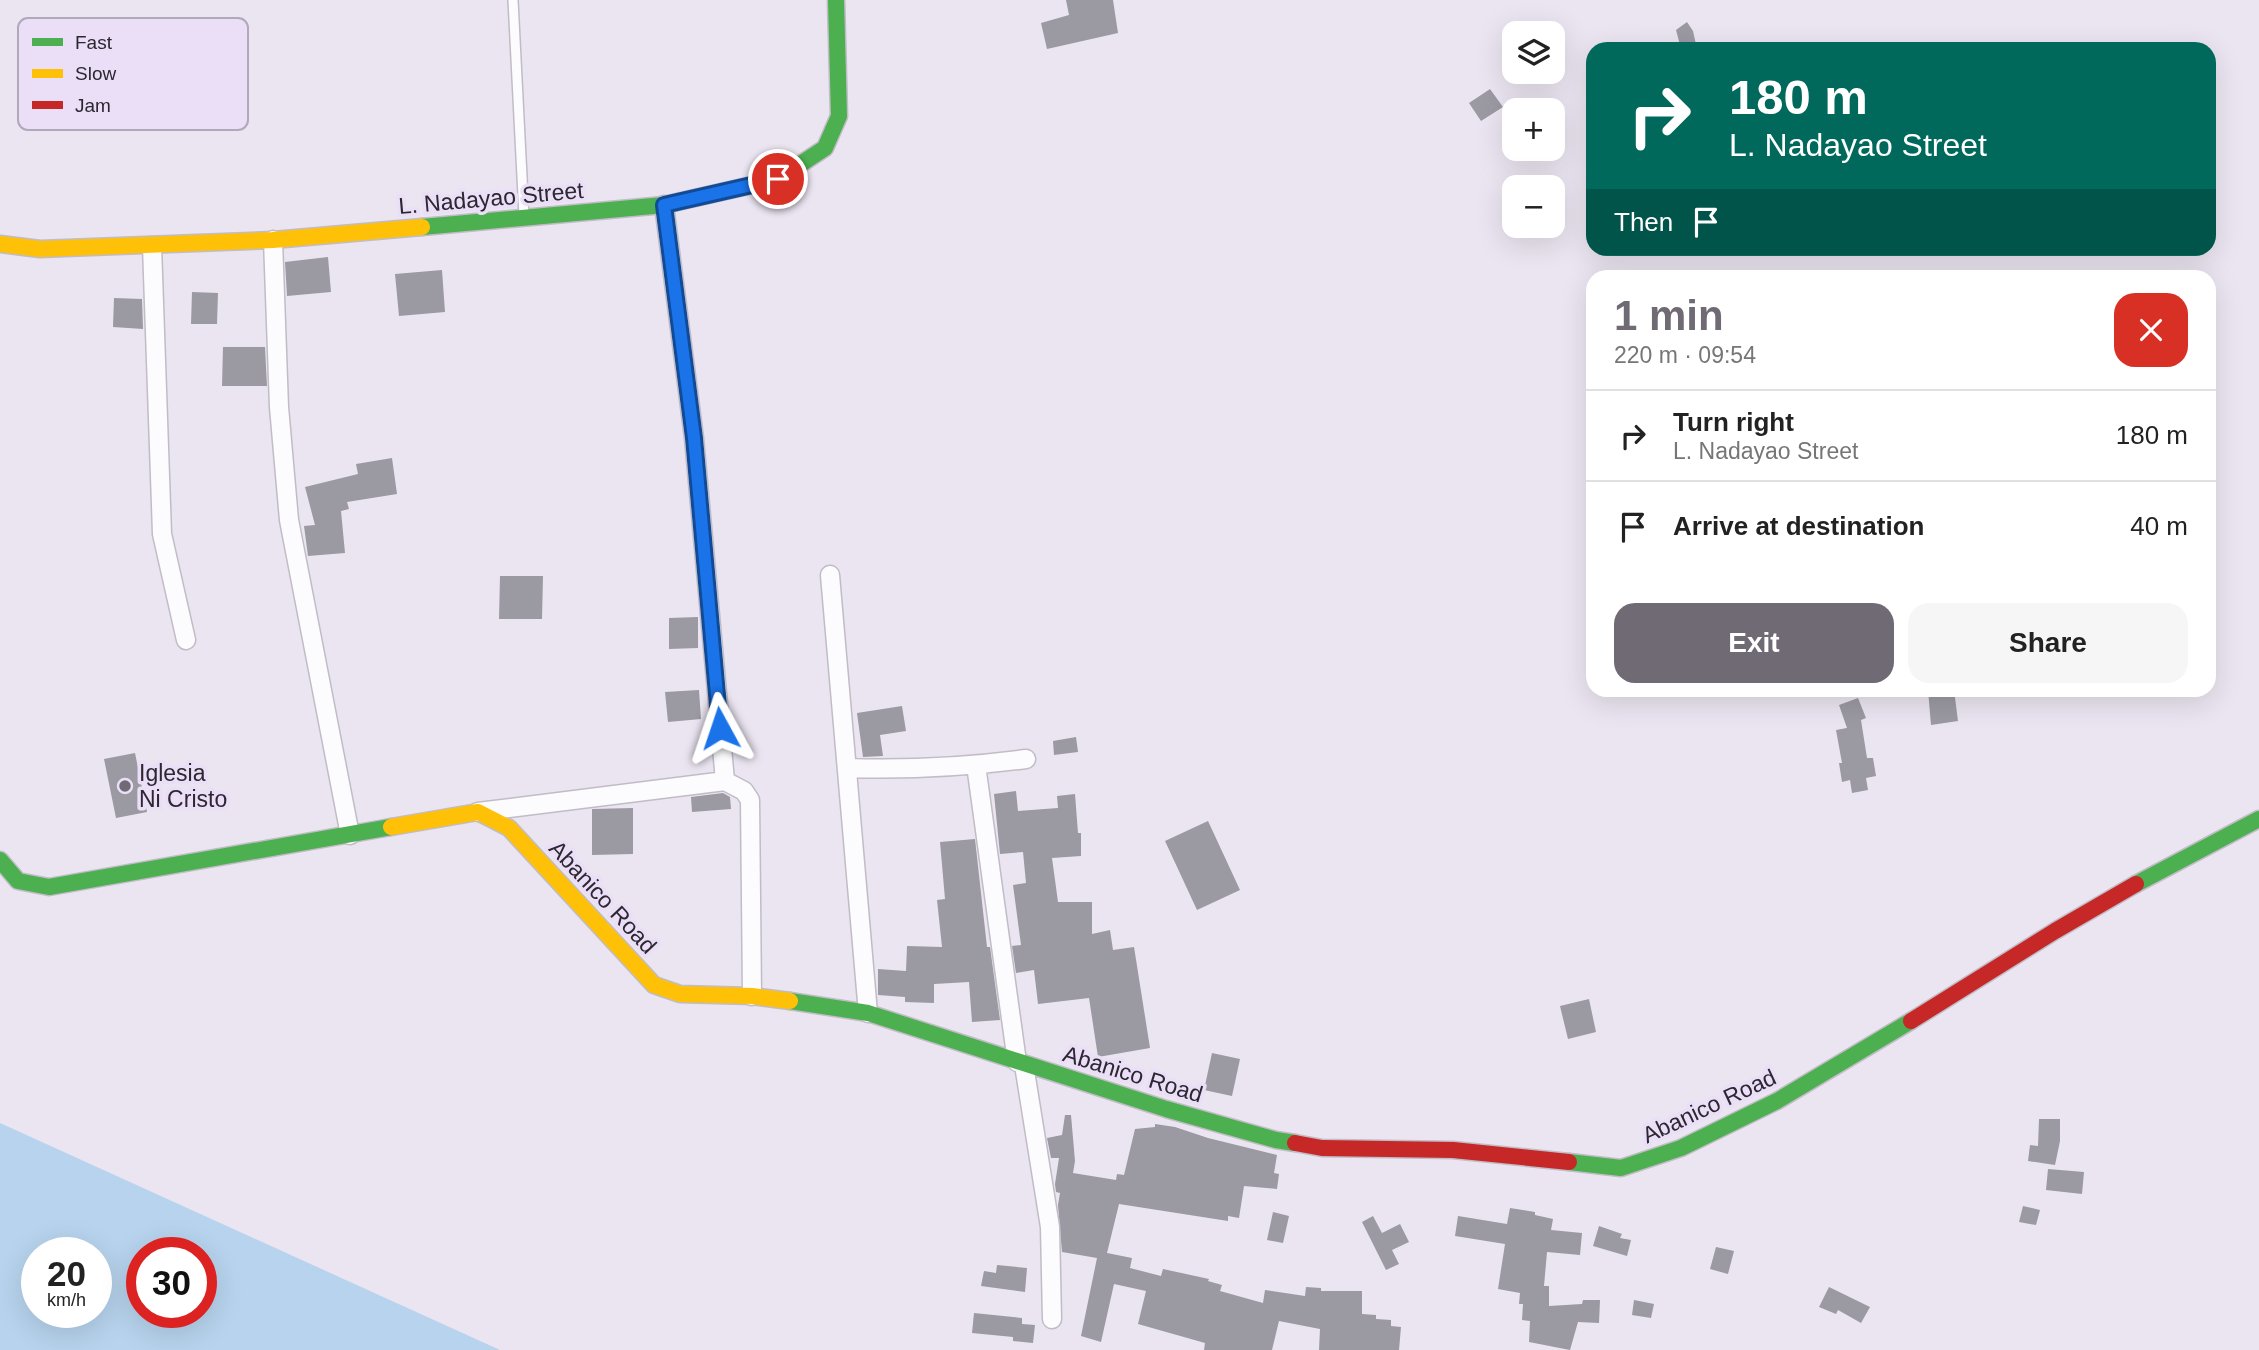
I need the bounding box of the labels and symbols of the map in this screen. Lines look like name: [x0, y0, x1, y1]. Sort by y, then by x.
legend: [18, 18, 248, 130]
text: Fast: [75, 32, 113, 53]
text: Slow: [75, 63, 116, 84]
text: Jam: [75, 95, 111, 116]
pin: [748, 149, 808, 209]
street label: L. Nadayao Street: [398, 177, 585, 219]
position arrow: [683, 691, 757, 765]
place label: Iglesia Ni Cristo: [139, 760, 227, 812]
marker: Iglesia Ni Cristo: [117, 778, 133, 794]
street label: Abanico Road: [544, 835, 662, 959]
street label: Abanico Road: [1060, 1040, 1206, 1108]
street label: Abanico Road: [1638, 1064, 1780, 1148]
speed limit sign: 30: [126, 1237, 217, 1328]

